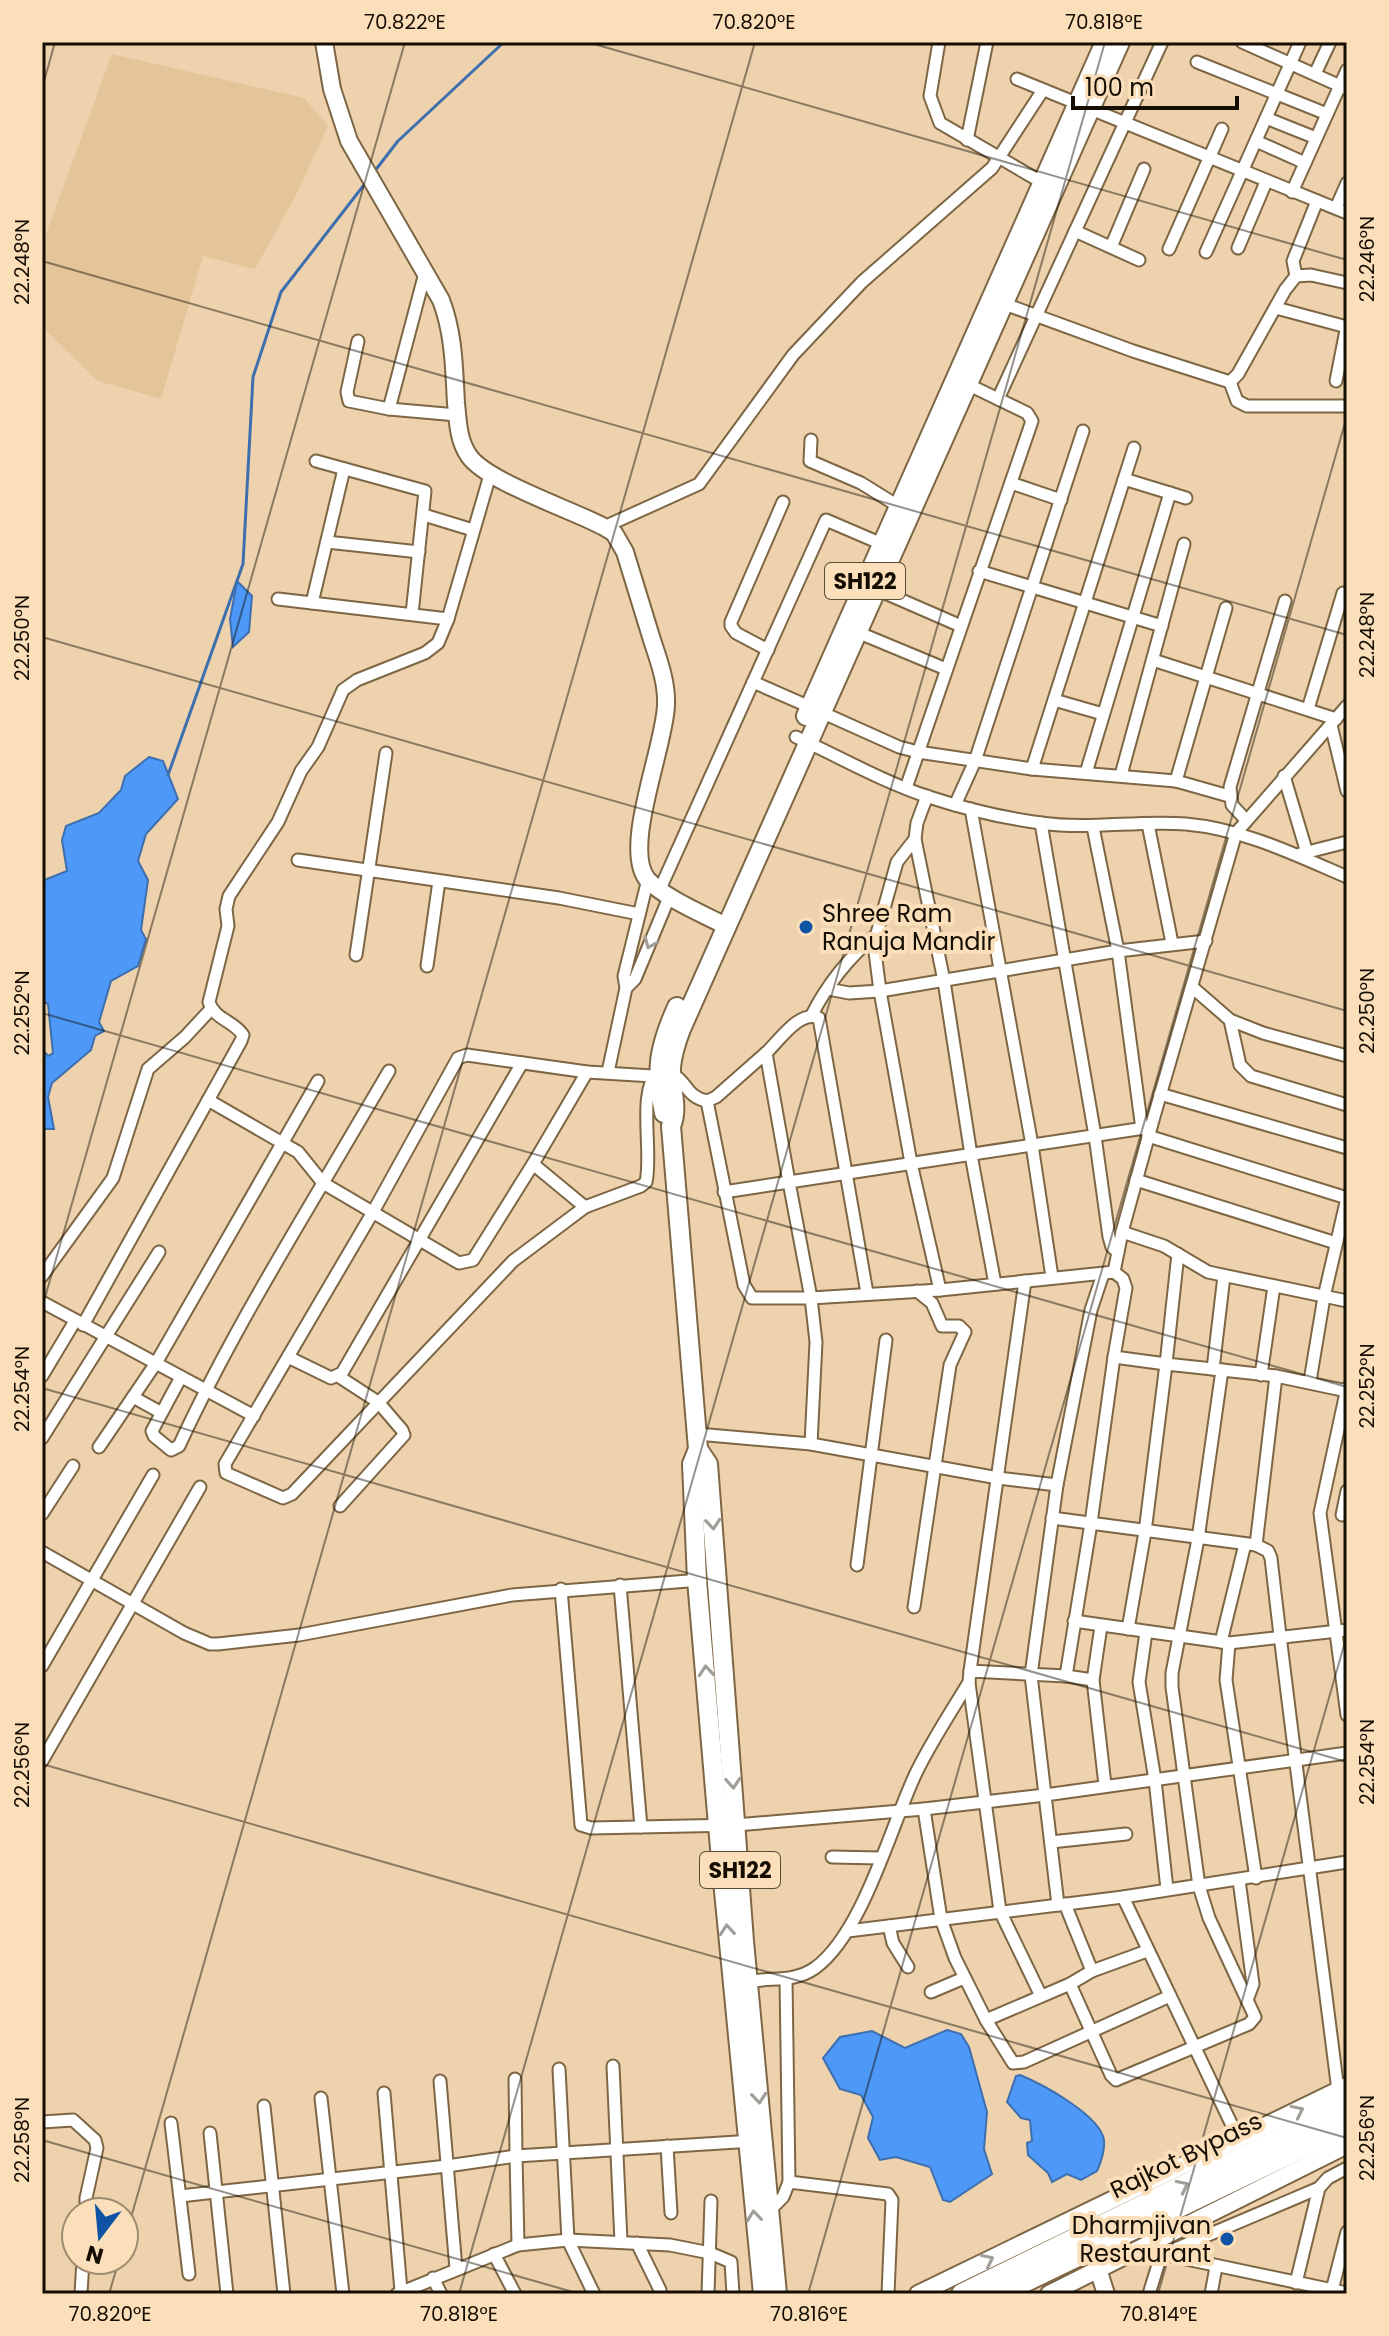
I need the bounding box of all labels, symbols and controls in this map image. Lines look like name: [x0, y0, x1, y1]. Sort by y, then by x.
text: 70.822°E: [364, 8, 446, 36]
text: 70.820°E: [713, 8, 795, 36]
text: 70.818°E: [1065, 8, 1143, 36]
scale bar: [1073, 60, 1237, 110]
text: 100 m: [1085, 71, 1154, 104]
text: 22.246°N: [1353, 216, 1381, 302]
text: 22.248°N: [8, 219, 36, 305]
road number: SH122: [825, 563, 905, 599]
text: 22.248°N: [1353, 592, 1381, 678]
text: 22.250°N: [8, 595, 36, 681]
place label: Shree Ram Ranuja Mandir: [822, 897, 995, 958]
marker: Shree Ram Ranuja Mandir: [797, 918, 815, 936]
one-way arrow: [644, 935, 660, 949]
text: 22.250°N: [1353, 968, 1381, 1054]
text: 22.252°N: [8, 970, 36, 1056]
text: 22.252°N: [1353, 1343, 1381, 1429]
text: 22.254°N: [8, 1346, 36, 1432]
one-way arrow: [704, 1518, 721, 1531]
one-way arrow: [698, 1664, 715, 1677]
text: 22.254°N: [1353, 1719, 1381, 1805]
text: 22.256°N: [8, 1722, 36, 1808]
one-way arrow: [724, 1777, 741, 1790]
road number: SH122: [700, 1852, 780, 1888]
one-way arrow: [719, 1923, 736, 1936]
one-way arrow: [750, 2092, 767, 2105]
text: 22.256°N: [1353, 2095, 1381, 2181]
text: 22.258°N: [8, 2097, 36, 2183]
street label: Rajkot Bypass: [1104, 2104, 1268, 2206]
one-way arrow: [1289, 2105, 1304, 2120]
one-way arrow: [1174, 2180, 1189, 2196]
north arrow: [60, 2196, 140, 2276]
place label: Dharmjivan Restaurant: [1072, 2209, 1211, 2270]
one-way arrow: [746, 2210, 763, 2223]
marker: Dharmjivan Restaurant: [1218, 2230, 1236, 2248]
text: N: [82, 2238, 107, 2272]
one-way arrow: [980, 2254, 995, 2270]
text: 70.820°E: [69, 2300, 151, 2328]
text: 70.818°E: [420, 2300, 498, 2328]
text: 70.816°E: [770, 2300, 848, 2328]
text: 70.814°E: [1120, 2300, 1198, 2328]

